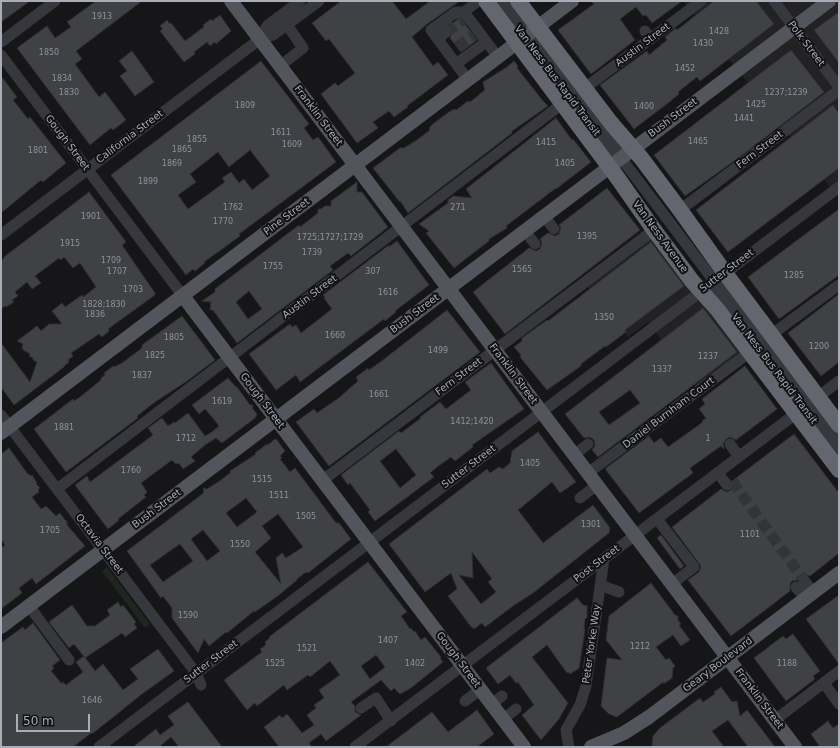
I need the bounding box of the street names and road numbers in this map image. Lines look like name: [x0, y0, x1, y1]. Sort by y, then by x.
street label: Polk Street: [785, 19, 827, 69]
street label: Austin Street: [613, 21, 673, 69]
street label: Van Ness Bus Rapid Transit: [512, 23, 602, 139]
street label: Franklin Street: [291, 83, 345, 149]
street label: Bush Street: [646, 96, 700, 140]
street label: California Street: [94, 108, 166, 166]
street label: Gough Street: [42, 113, 92, 173]
street label: Fern Street: [734, 129, 786, 171]
street label: Pine Street: [262, 196, 312, 238]
street label: Van Ness Avenue: [630, 199, 690, 275]
street label: Sutter Street: [698, 247, 756, 295]
street label: Austin Street: [280, 273, 340, 321]
street label: Bush Street: [388, 292, 442, 336]
street label: Van Ness Bus Rapid Transit: [729, 311, 819, 427]
street label: Franklin Street: [486, 341, 540, 407]
street label: Fern Street: [433, 356, 485, 398]
street label: Gough Street: [237, 371, 287, 431]
street label: Daniel Burnham Court: [621, 375, 717, 451]
street label: Sutter Street: [440, 443, 498, 491]
street label: Bush Street: [130, 487, 184, 531]
street label: Octavia Street: [73, 512, 125, 576]
street label: Post Street: [572, 543, 622, 585]
street label: Peter Yorke Way: [580, 603, 604, 685]
street label: Gough Street: [433, 630, 483, 690]
street label: Geary Boulevard: [681, 635, 755, 695]
street label: Sutter Street: [182, 638, 240, 686]
street label: Franklin Street: [732, 666, 786, 732]

